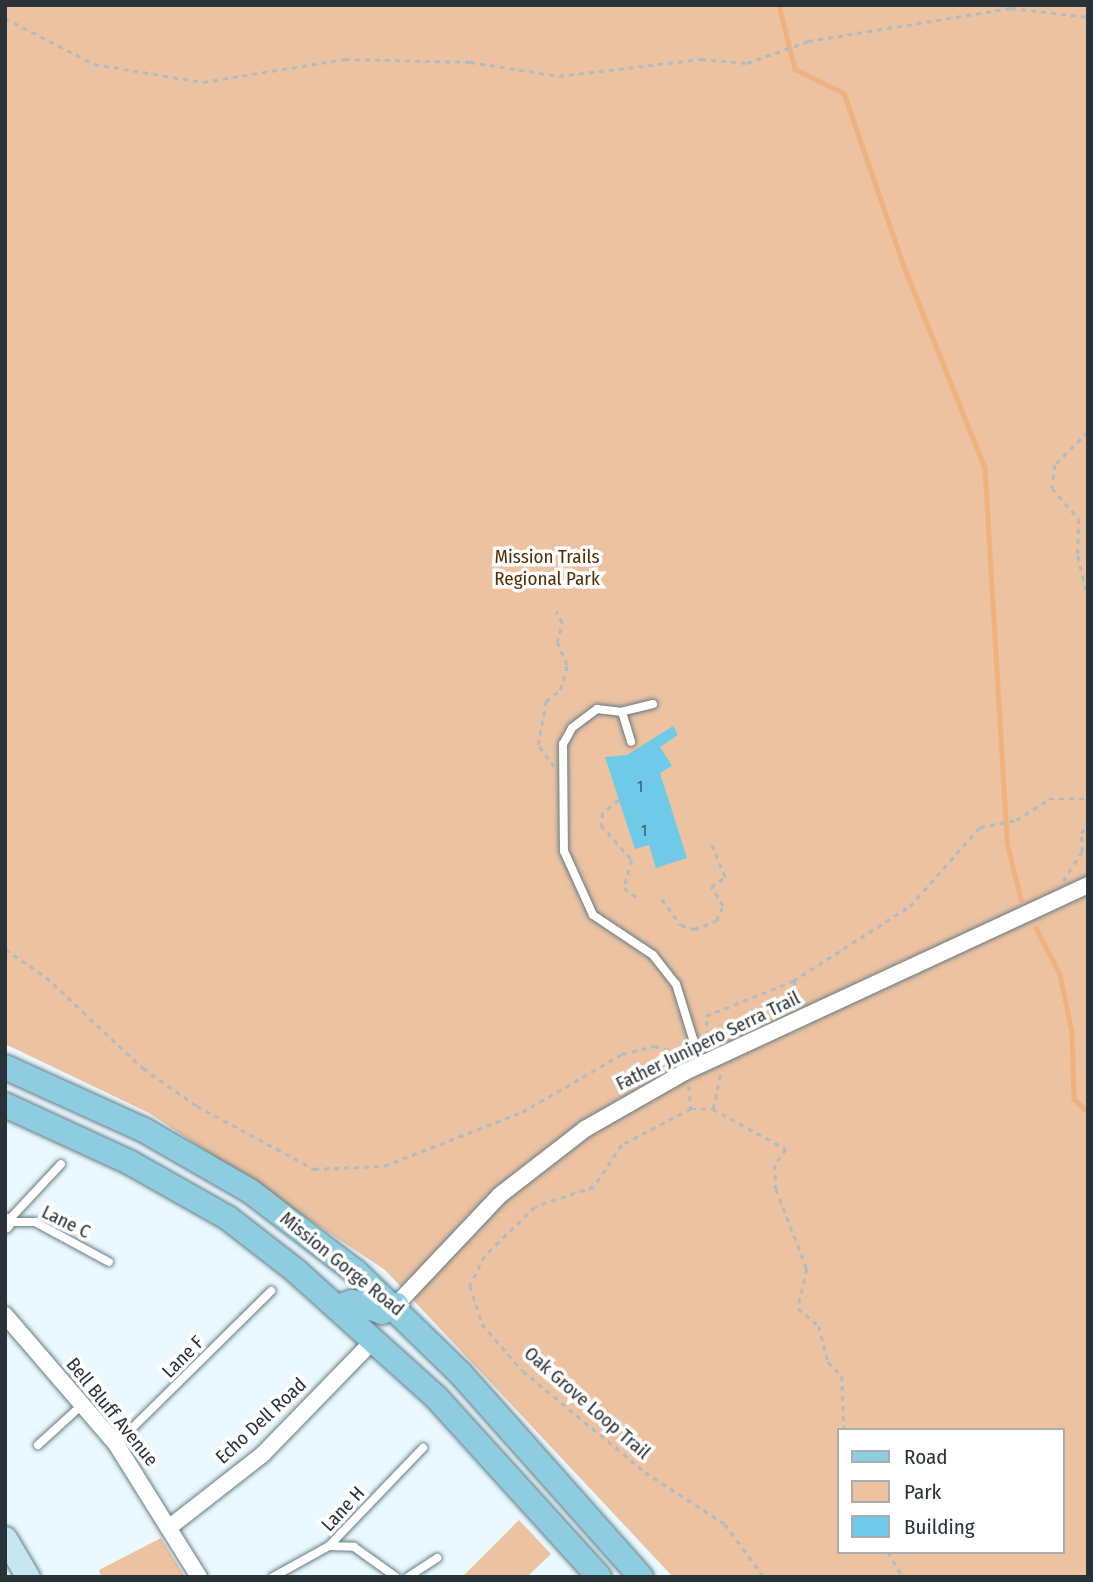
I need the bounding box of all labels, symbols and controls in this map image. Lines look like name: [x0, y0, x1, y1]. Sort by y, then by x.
park label: Mission Trails Regional Park: [494, 546, 600, 590]
house number: 1: [637, 777, 643, 797]
house number: 1: [641, 821, 647, 841]
street label: Father Junipero Serra Trail: [612, 987, 804, 1095]
street label: Lane C: [38, 1201, 94, 1243]
street label: Mission Gorge Road: [275, 1207, 409, 1321]
street label: Lane F: [157, 1331, 209, 1383]
street label: Oak Grove Loop Trail: [519, 1342, 655, 1464]
street label: Bell Bluff Avenue: [61, 1353, 163, 1471]
street label: Echo Dell Road: [211, 1373, 311, 1469]
legend: [838, 1428, 1065, 1554]
text: Road: [904, 1444, 948, 1470]
text: Park: [904, 1479, 941, 1505]
street label: Lane H: [317, 1482, 369, 1536]
text: Building: [904, 1514, 975, 1540]

